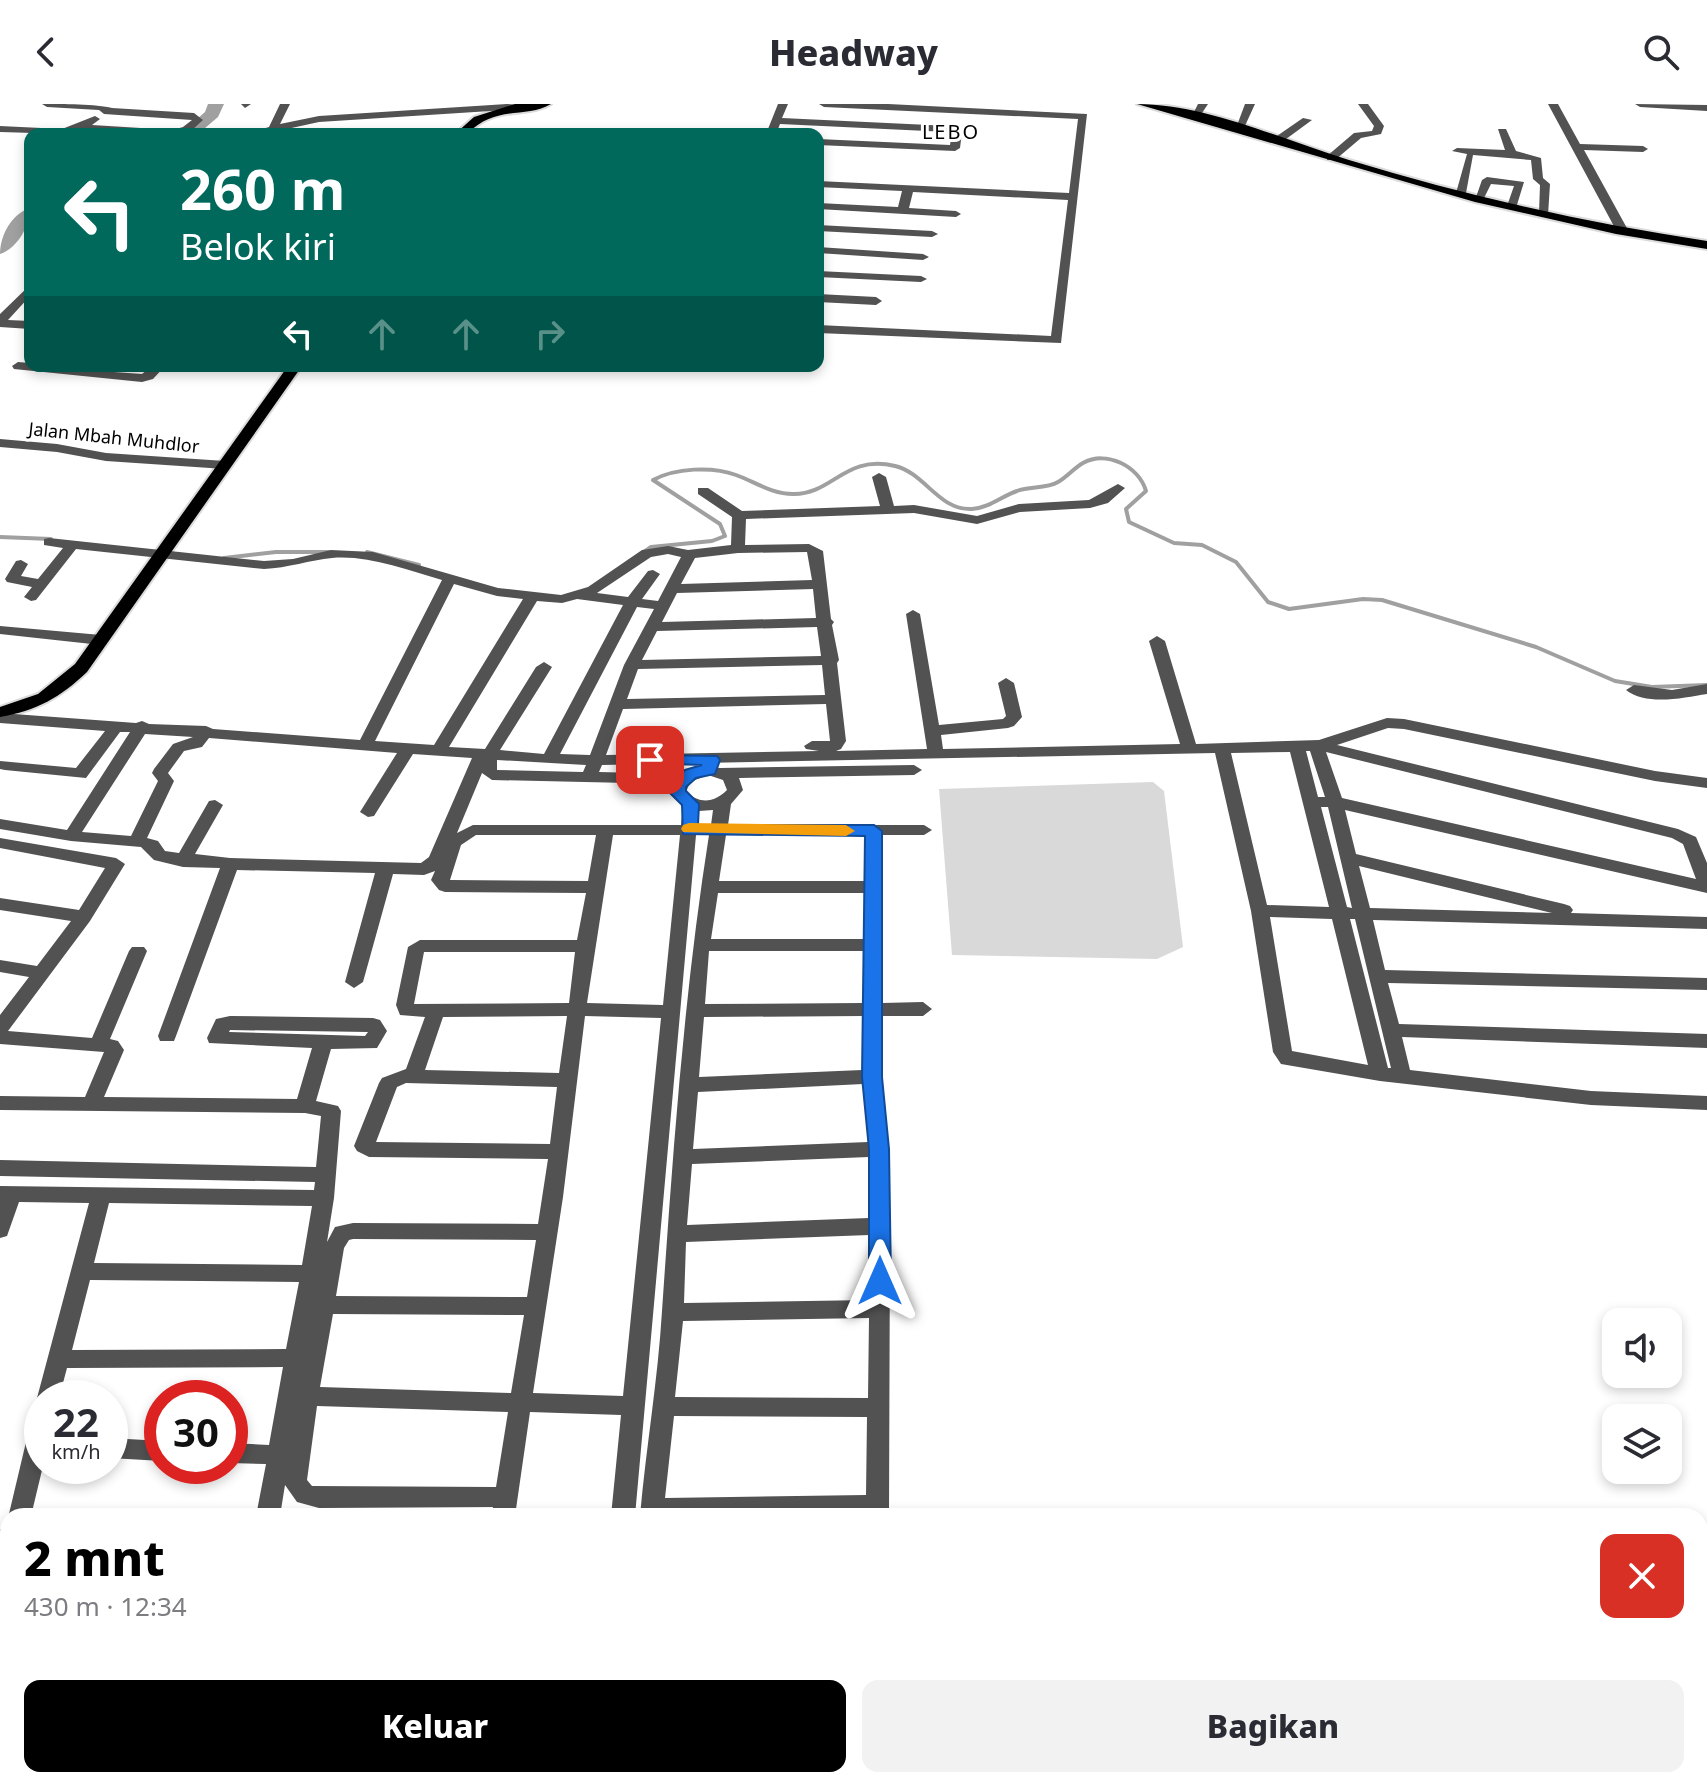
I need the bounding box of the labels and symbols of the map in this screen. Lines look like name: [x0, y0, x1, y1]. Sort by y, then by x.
district label: LEBO: [922, 118, 980, 145]
street label: Jalan Mbah Muhdlor: [25, 416, 201, 458]
pin: [616, 726, 684, 794]
position arrow: [838, 1239, 922, 1323]
speed limit sign: 30: [144, 1380, 248, 1484]

